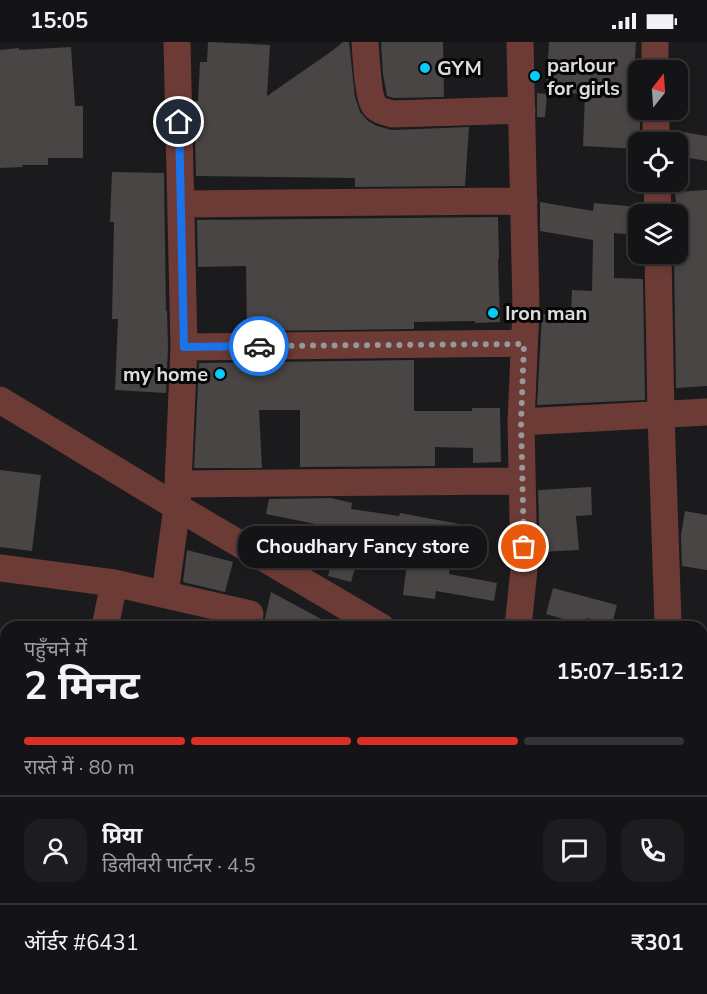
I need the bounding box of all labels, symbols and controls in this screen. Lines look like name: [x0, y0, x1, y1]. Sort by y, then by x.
text: 15:05: [30, 6, 88, 36]
place label: parlour for girls: [547, 52, 620, 102]
place label: GYM: [437, 55, 482, 82]
north arrow: [628, 60, 688, 120]
map controls: [628, 60, 688, 264]
marker: GYM: [418, 61, 432, 75]
marker: parlour for girls: [528, 69, 542, 83]
pin: [153, 96, 204, 147]
icon: home: [162, 105, 195, 138]
button: locate: [628, 132, 688, 192]
button: layers: [628, 204, 688, 264]
place label: Iron man: [505, 300, 587, 327]
marker: Iron man: [486, 306, 500, 320]
courier: [229, 316, 289, 376]
icon: car: [243, 330, 276, 363]
place label: my home: [123, 361, 208, 388]
marker: my home: [213, 367, 227, 381]
pin: [498, 521, 549, 572]
callout: Choudhary Fancy store: [239, 526, 488, 568]
icon: bag: [507, 530, 540, 563]
text: Choudhary Fancy store: [256, 533, 469, 560]
text: पहुँचने में: [24, 636, 87, 663]
text: 15:07–15:12: [556, 657, 684, 687]
text: 2 मिनट: [24, 660, 140, 713]
text: रास्ते में · 80 m: [24, 754, 135, 781]
button: person: [24, 819, 87, 882]
button: chat: [543, 819, 606, 882]
button: phone: [621, 819, 684, 882]
text: प्रिया: [102, 821, 142, 851]
text: डिलीवरी पार्टनर · 4.5: [102, 852, 256, 879]
text: ऑर्डर #6431: [24, 928, 139, 958]
text: ₹301: [631, 928, 684, 958]

